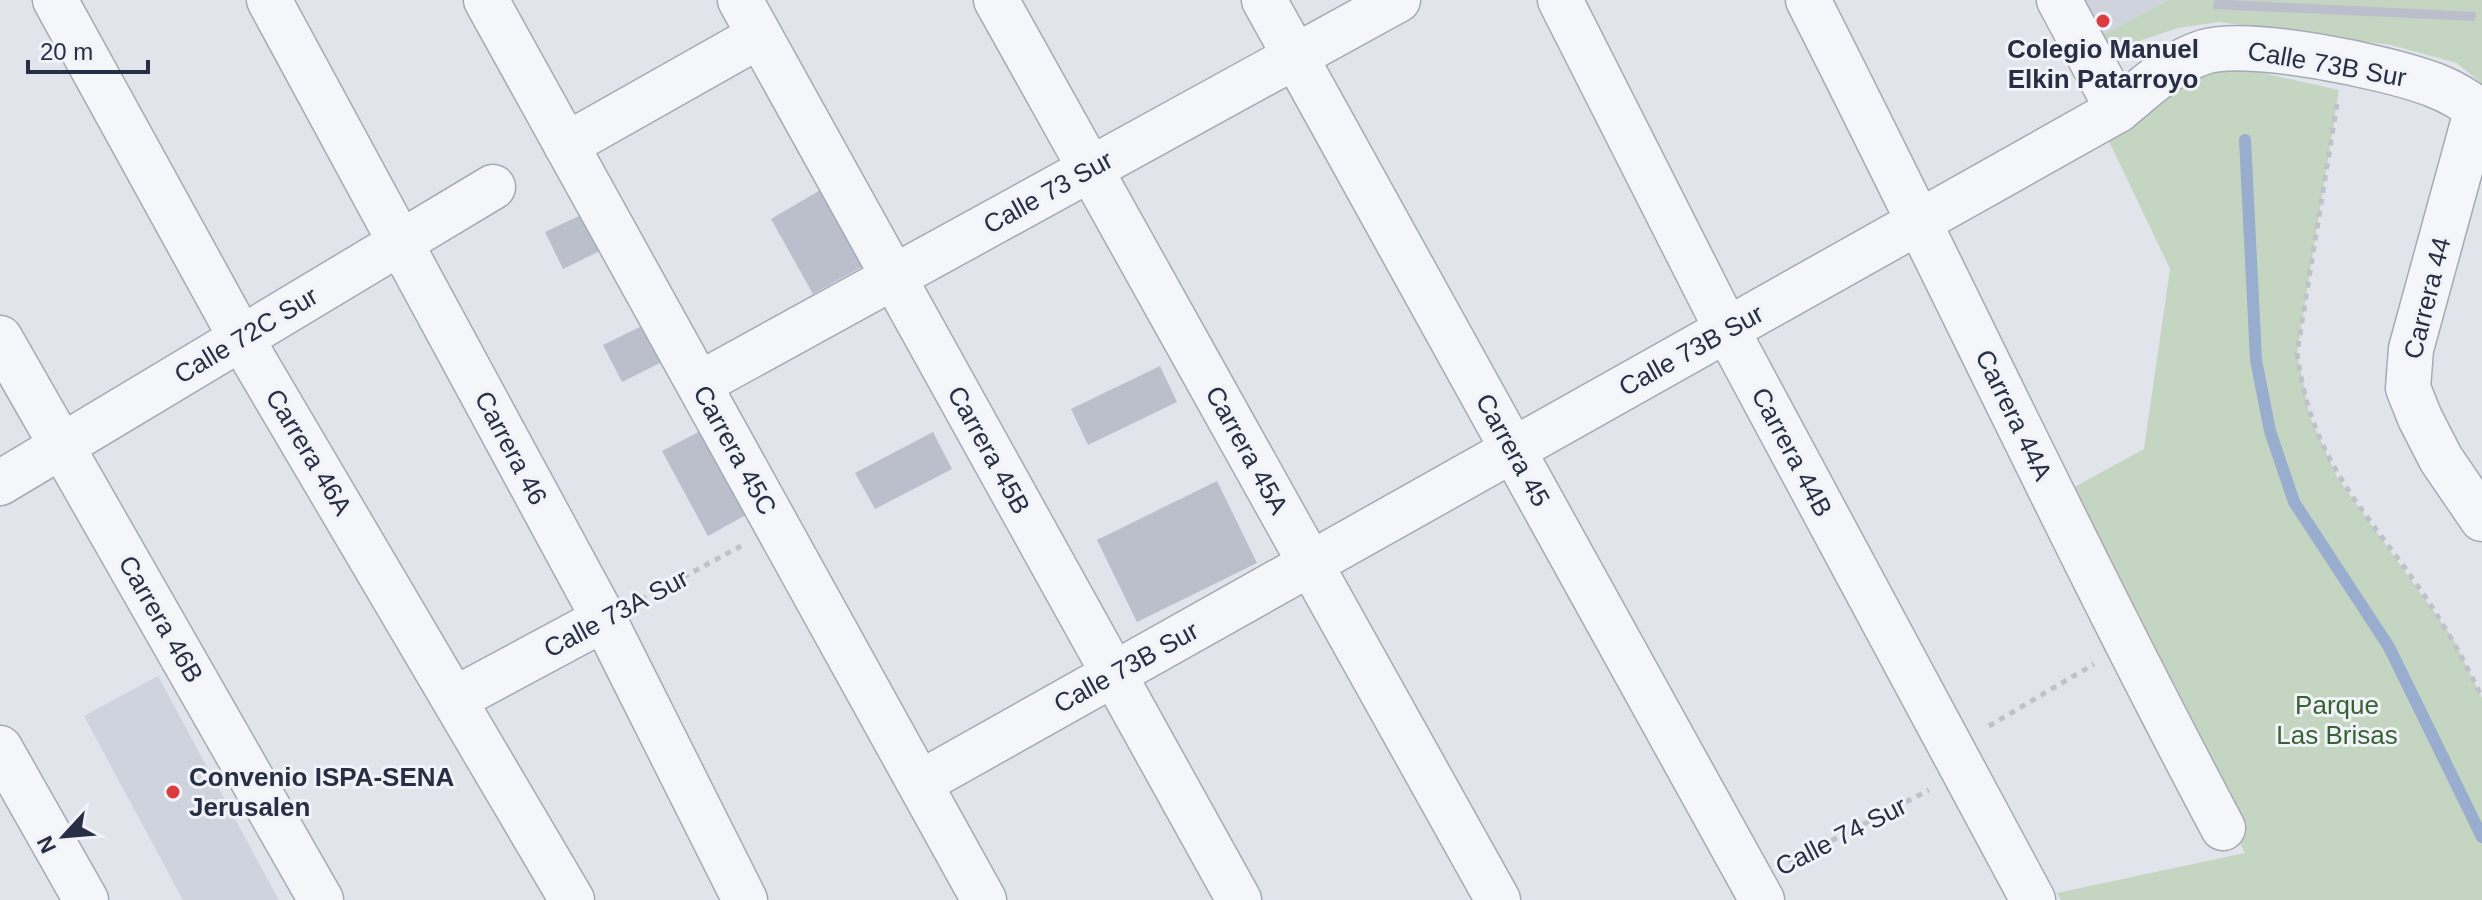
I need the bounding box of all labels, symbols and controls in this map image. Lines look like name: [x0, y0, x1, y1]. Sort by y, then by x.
marker: Colegio Manuel Elkin Patarroyo: [2094, 12, 2112, 30]
scale bar: [28, 24, 148, 74]
place label: Colegio Manuel Elkin Patarroyo: [2007, 34, 2199, 94]
street label: Calle 73B Sur: [2245, 35, 2409, 93]
text: 20 m: [40, 38, 93, 65]
street label: Calle 73 Sur: [978, 144, 1118, 240]
street label: Carrera 44: [2397, 234, 2457, 362]
street label: Calle 72C Sur: [169, 280, 323, 390]
street label: Calle 73B Sur: [1614, 298, 1769, 402]
street label: Carrera 44A: [1969, 345, 2059, 486]
street label: Carrera 45C: [687, 380, 783, 520]
street label: Carrera 45B: [942, 381, 1036, 519]
street label: Carrera 45A: [1200, 381, 1295, 520]
street label: Carrera 44B: [1746, 382, 1838, 522]
street label: Carrera 46A: [260, 384, 359, 521]
street label: Carrera 46: [469, 386, 553, 510]
street label: Carrera 45: [1470, 388, 1556, 512]
street label: Carrera 46B: [113, 550, 209, 688]
street label: Calle 73A Sur: [539, 562, 694, 664]
street label: Calle 73B Sur: [1049, 615, 1204, 719]
park label: Parque Las Brisas: [2276, 690, 2398, 750]
place label: Convenio ISPA-SENA Jerusalen: [189, 762, 455, 822]
marker: Convenio ISPA-SENA Jerusalen: [164, 783, 182, 801]
street label: Calle 74 Sur: [1770, 790, 1912, 882]
north arrow: [24, 796, 104, 876]
text: N: [32, 832, 61, 857]

